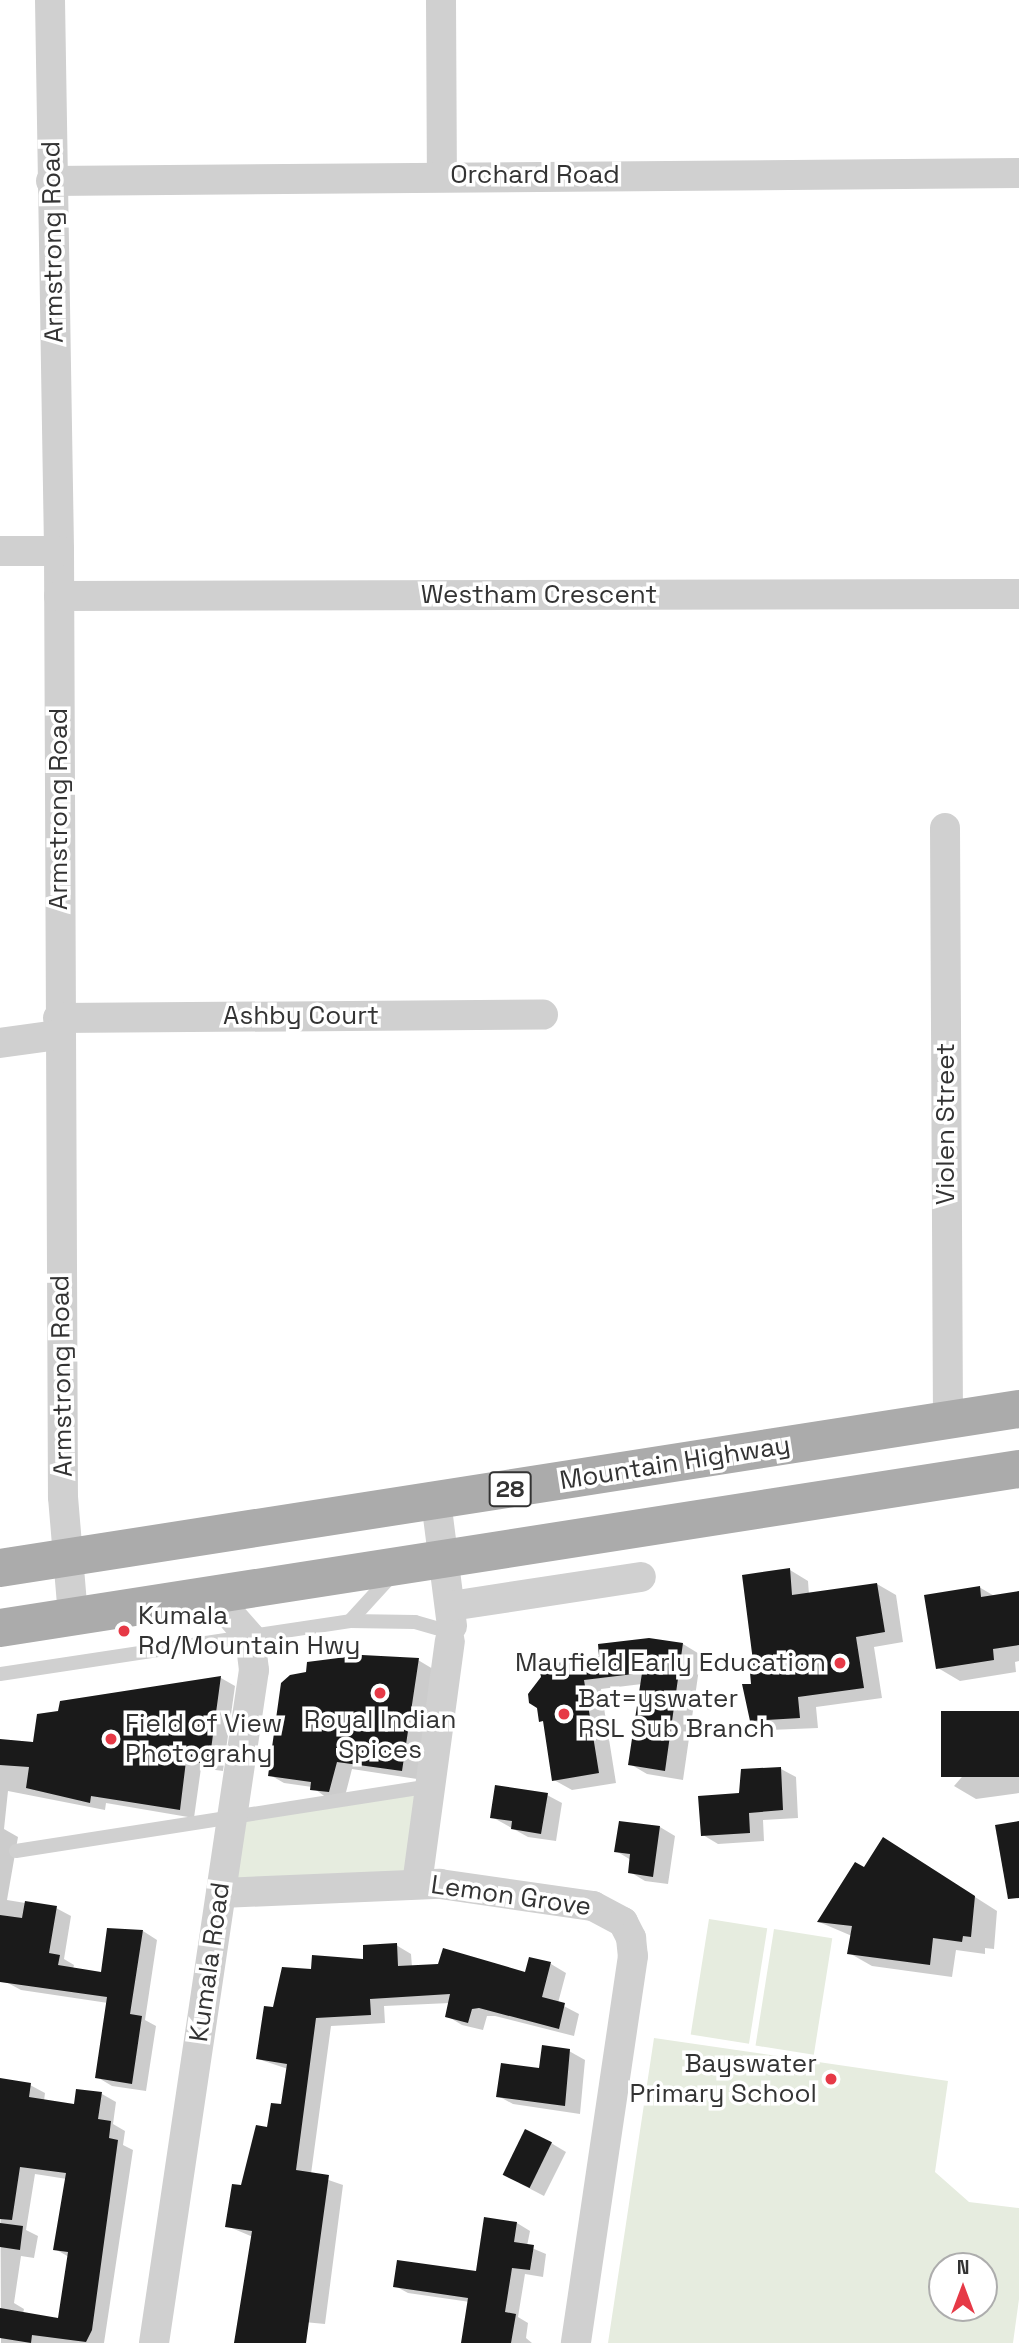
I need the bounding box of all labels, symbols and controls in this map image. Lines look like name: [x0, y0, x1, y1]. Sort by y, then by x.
street label: Armstrong Road: [36, 141, 70, 343]
street label: Orchard Road: [450, 159, 620, 191]
street label: Westham Crescent: [421, 579, 657, 611]
street label: Armstrong Road: [43, 708, 75, 910]
street label: Ashby Court: [223, 1000, 379, 1032]
street label: Violen Street: [930, 1043, 962, 1205]
street label: Armstrong Road: [45, 1275, 79, 1477]
street label: Mountain Highway: [558, 1429, 792, 1497]
road number: 28: [487, 1469, 533, 1510]
place label: Kumala Rd/Mountain Hwy: [138, 1600, 360, 1662]
marker: Kumala Rd/Mountain Hwy: [116, 1623, 132, 1639]
place label: Mayfield Early Education: [515, 1647, 826, 1679]
marker: Mayfield Early Education: [832, 1655, 848, 1671]
place label: Bat=yswater RSL Sub Branch: [578, 1683, 775, 1744]
marker: Royal Indian Spices: [372, 1685, 388, 1701]
place label: Royal Indian Spices: [304, 1704, 456, 1766]
marker: Bat=yswater RSL Sub Branch: [556, 1706, 572, 1722]
place label: Field of View Photograhy: [125, 1708, 283, 1770]
marker: Field of View Photograhy: [103, 1731, 119, 1747]
street label: Lemon Grove: [429, 1869, 593, 1923]
street label: Kumala Road: [183, 1880, 237, 2044]
place label: Bayswater Primary School: [630, 2048, 817, 2110]
marker: Bayswater Primary School: [823, 2071, 839, 2087]
north arrow: [928, 2252, 998, 2322]
text: N: [957, 2255, 969, 2280]

